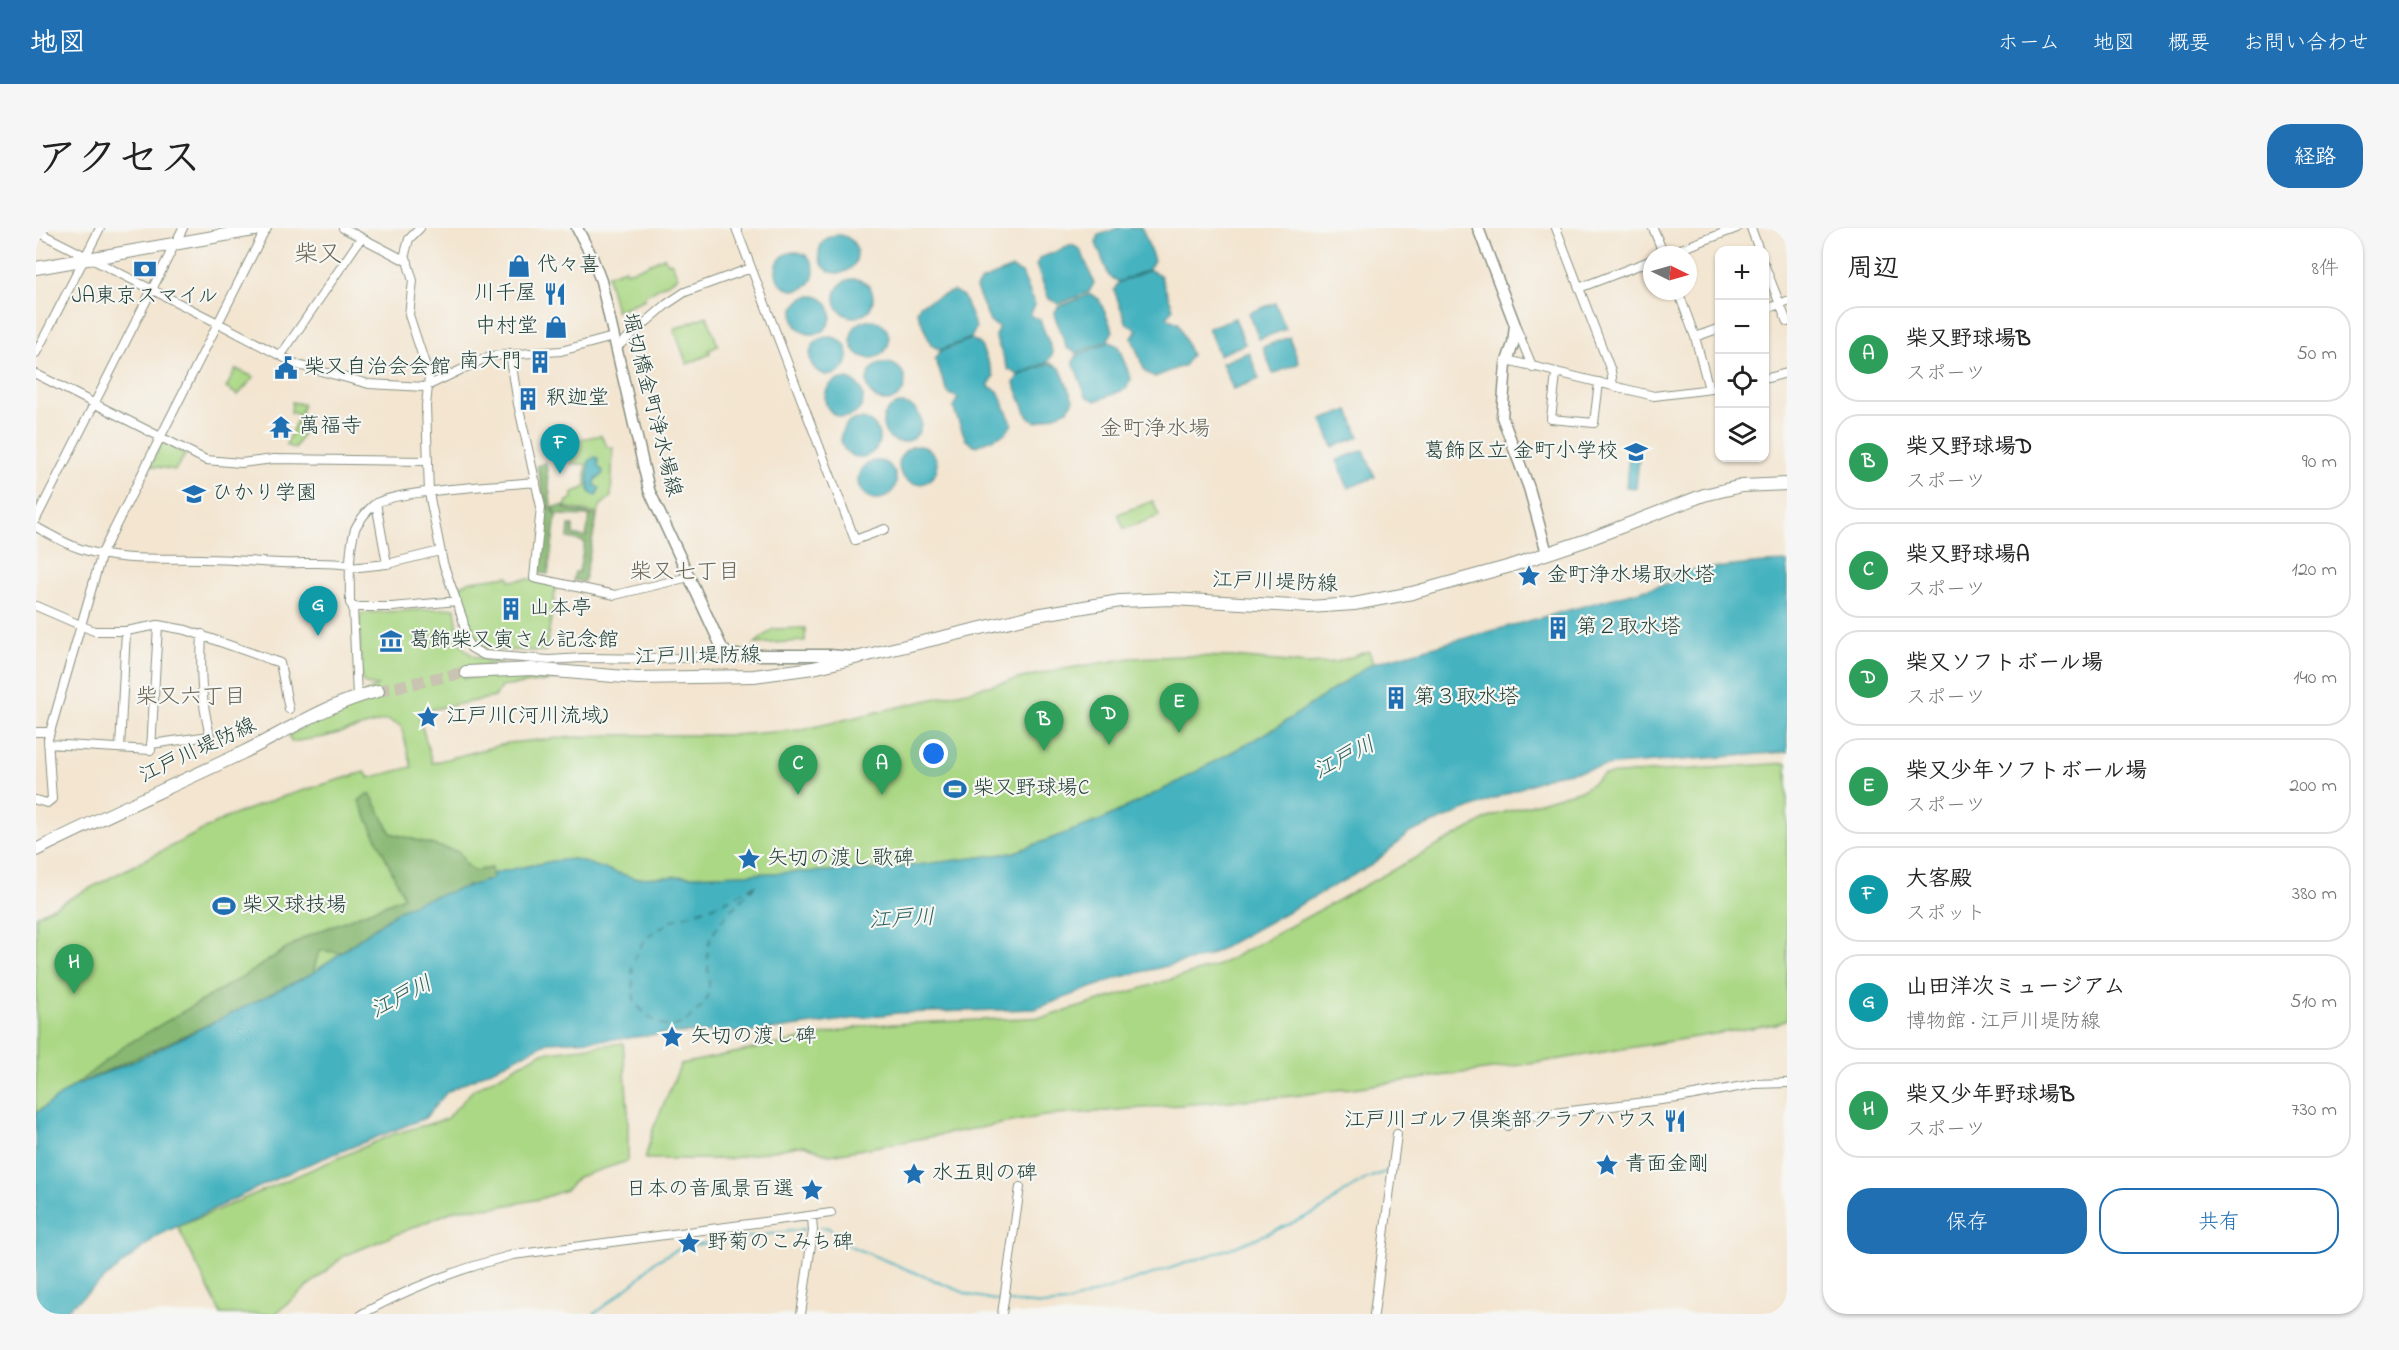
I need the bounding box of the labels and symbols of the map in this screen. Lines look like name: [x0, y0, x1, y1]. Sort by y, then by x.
district label: 柴又: [294, 238, 342, 273]
north arrow: [1643, 246, 1697, 300]
place label: 代々喜: [537, 251, 600, 281]
shop icon: 代々喜: [506, 253, 532, 279]
bank icon: JA東京スマイル: [132, 256, 158, 282]
place label: 川千屋: [474, 279, 537, 309]
restaurant icon: 川千屋: [542, 281, 568, 307]
place label: JA東京スマイル: [72, 282, 218, 312]
street label: 堀切橋金町浄水場線: [614, 310, 688, 500]
place label: 中村堂: [475, 312, 538, 342]
shop icon: 中村堂: [543, 314, 569, 340]
place label: 南大門: [459, 347, 522, 377]
building icon: 南大門: [527, 349, 553, 375]
place label: 柴又自治会会館: [304, 353, 451, 383]
public building icon: 柴又自治会会館: [273, 355, 299, 381]
place label: 釈迦堂: [546, 384, 609, 414]
building icon: 釈迦堂: [515, 386, 541, 412]
place label: 萬福寺: [299, 412, 362, 442]
temple icon: 萬福寺: [268, 414, 294, 440]
district label: 金町浄水場: [1100, 414, 1210, 446]
pin: F: [540, 424, 580, 474]
place label: 葛飾区立 金町小学校: [1424, 437, 1618, 467]
school or university icon: 葛飾区立 金町小学校: [1623, 439, 1649, 465]
place label: ひかり学園: [212, 479, 317, 509]
school or university icon: ひかり学園: [181, 481, 207, 507]
district label: 柴又七丁目: [630, 557, 740, 589]
place label: 金町浄水場取水塔: [1547, 561, 1715, 591]
place icon: 金町浄水場取水塔: [1516, 563, 1542, 589]
street label: 江戸川堤防線: [1212, 566, 1338, 600]
pin: G: [298, 586, 338, 636]
place label: 山本亭: [529, 594, 592, 624]
building icon: 山本亭: [498, 596, 524, 622]
place label: 第２取水塔: [1576, 613, 1681, 643]
building icon: 第２取水塔: [1545, 615, 1571, 641]
place label: 葛飾柴又寅さん記念館: [409, 626, 619, 656]
museum icon: 葛飾柴又寅さん記念館: [378, 628, 404, 654]
street label: 江戸川堤防線: [635, 641, 761, 673]
district label: 柴又六丁目: [136, 682, 246, 714]
place label: 第３取水塔: [1414, 683, 1519, 713]
pin: E: [1160, 684, 1198, 733]
building icon: 第３取水塔: [1383, 685, 1409, 711]
pin: D: [1090, 696, 1128, 745]
place label: 江戸川(河川流域): [446, 702, 608, 732]
pin: B: [1024, 702, 1064, 751]
place icon: 江戸川(河川流域): [415, 704, 441, 730]
street label: 江戸川堤防線: [135, 711, 261, 791]
water label: 江戸川: [1308, 730, 1382, 788]
your location: [919, 739, 948, 768]
pin: C: [778, 746, 818, 795]
pin: A: [862, 746, 902, 795]
place label: 柴又野球場C: [973, 774, 1090, 804]
sports icon: 柴又野球場C: [942, 776, 968, 802]
place label: 矢切の渡し歌碑: [767, 844, 914, 874]
place icon: 矢切の渡し歌碑: [736, 846, 762, 872]
place label: 柴又球技場: [242, 891, 347, 921]
sports icon: 柴又球技場: [211, 893, 237, 919]
water label: 江戸川: [868, 902, 936, 938]
pin: H: [54, 944, 93, 994]
water label: 江戸川: [365, 969, 439, 1027]
place label: 矢切の渡し碑: [690, 1022, 816, 1052]
place icon: 矢切の渡し碑: [659, 1024, 685, 1050]
place label: 江戸川ゴルフ倶楽部クラブハウス: [1344, 1106, 1657, 1136]
restaurant icon: 江戸川ゴルフ倶楽部クラブハウス: [1662, 1108, 1688, 1134]
place label: 青面金剛: [1625, 1150, 1709, 1180]
place icon: 青面金剛: [1594, 1152, 1620, 1178]
place label: 水五則の碑: [932, 1159, 1037, 1189]
place icon: 水五則の碑: [901, 1161, 927, 1187]
place label: 日本の音風景百選: [626, 1175, 794, 1205]
place icon: 日本の音風景百選: [799, 1177, 825, 1203]
place label: 野菊のこみち碑: [707, 1228, 853, 1258]
place icon: 野菊のこみち碑: [676, 1230, 702, 1256]

